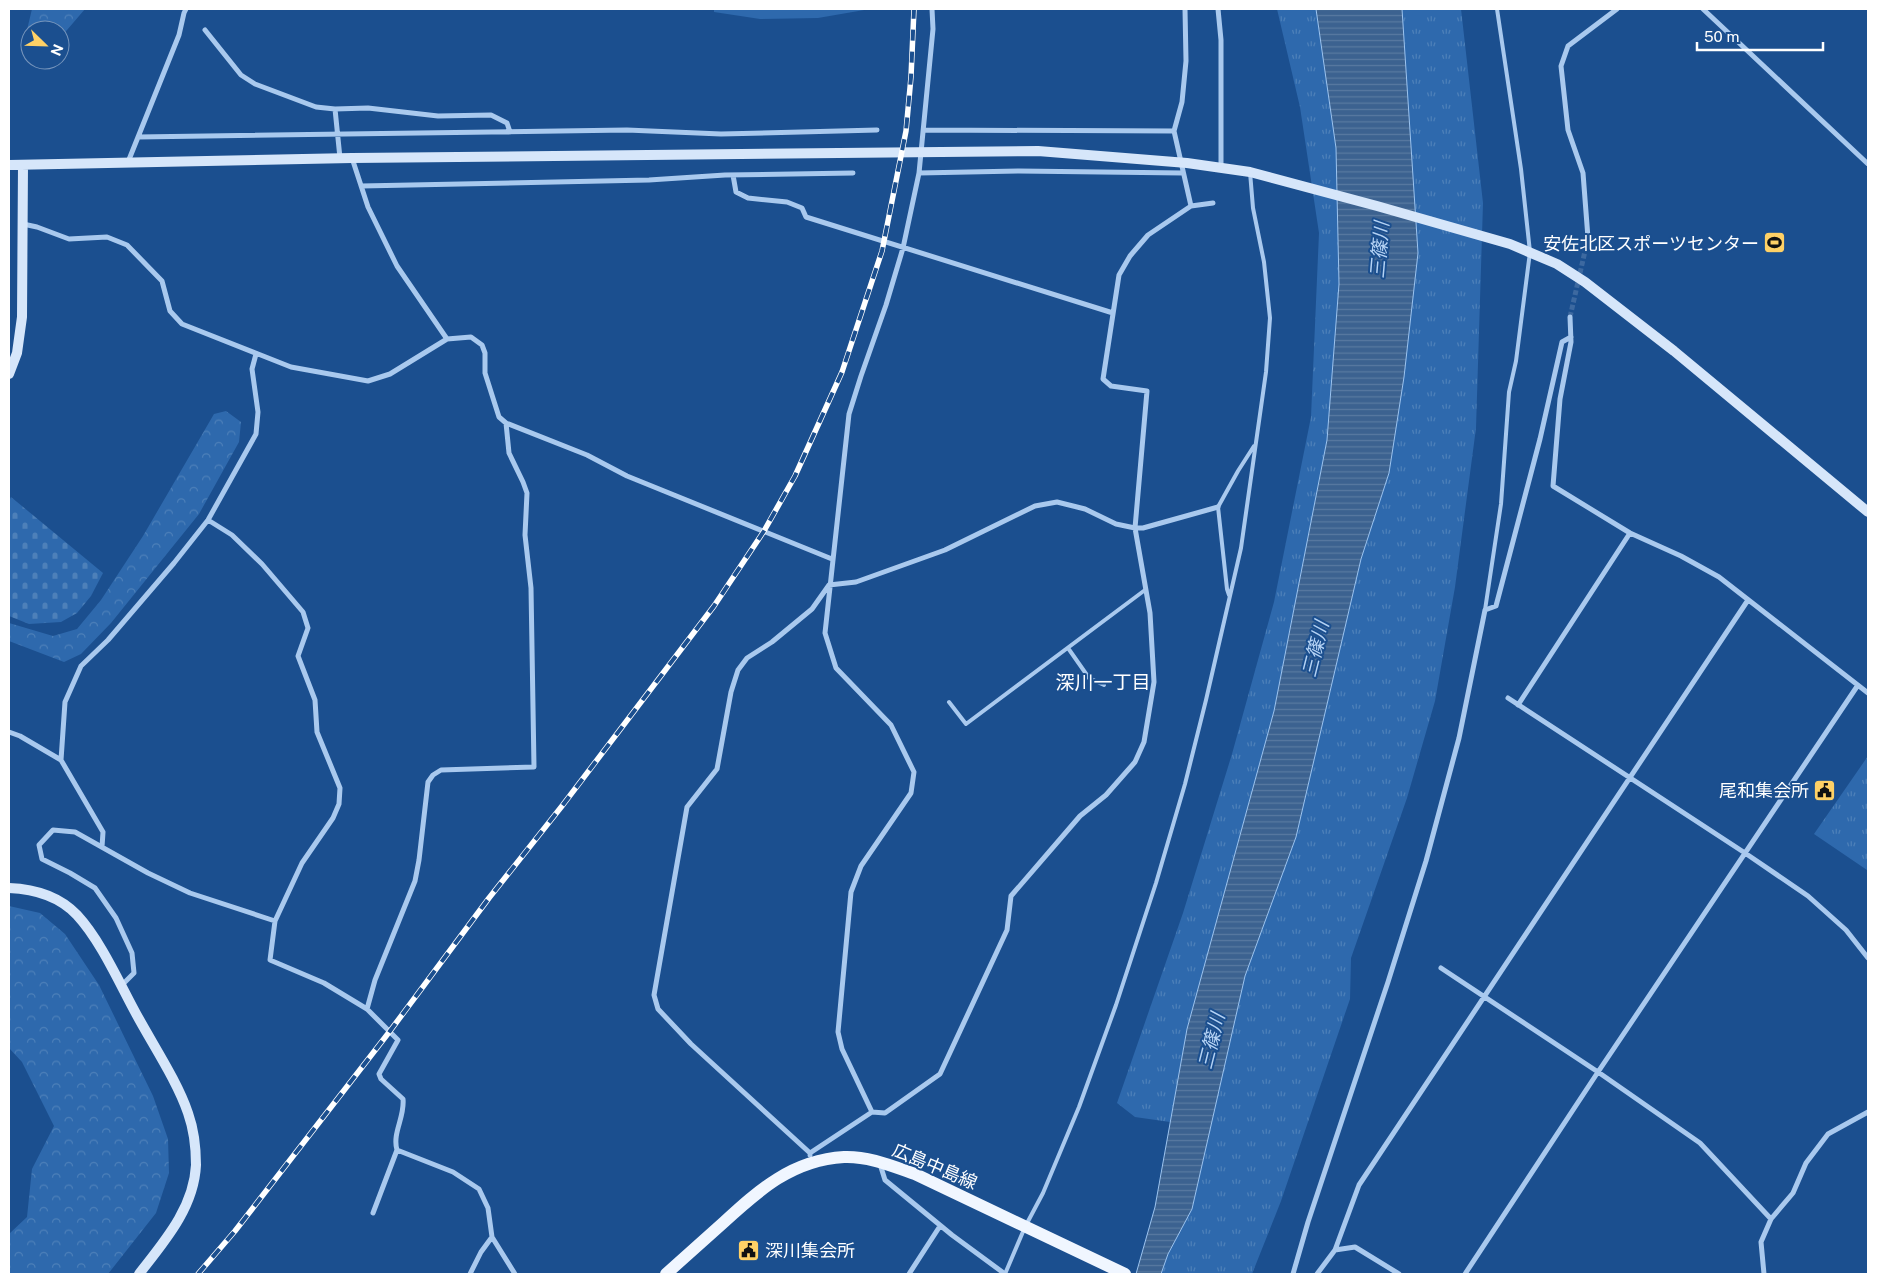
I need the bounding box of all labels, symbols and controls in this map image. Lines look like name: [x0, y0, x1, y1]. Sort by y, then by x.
north arrow: [20, 20, 70, 70]
scale bar: [1697, 20, 1823, 52]
text: 50 m: [1704, 28, 1739, 45]
text: N: [47, 42, 66, 58]
water label: 三篠川: [1366, 219, 1393, 279]
sports icon: 安佐北区スポーツセンター: [1763, 231, 1787, 255]
place label: 安佐北区スポーツセンター: [1543, 233, 1759, 254]
water label: 三篠川: [1297, 617, 1333, 679]
district label: 深川一丁目: [1055, 671, 1151, 693]
public building icon: 尾和集会所: [1813, 778, 1837, 802]
place label: 尾和集会所: [1719, 780, 1809, 801]
water label: 三篠川: [1193, 1009, 1229, 1071]
street label: 広島中島線: [889, 1139, 981, 1193]
public building icon: 深川集会所: [737, 1238, 761, 1262]
place label: 深川集会所: [765, 1240, 855, 1261]

